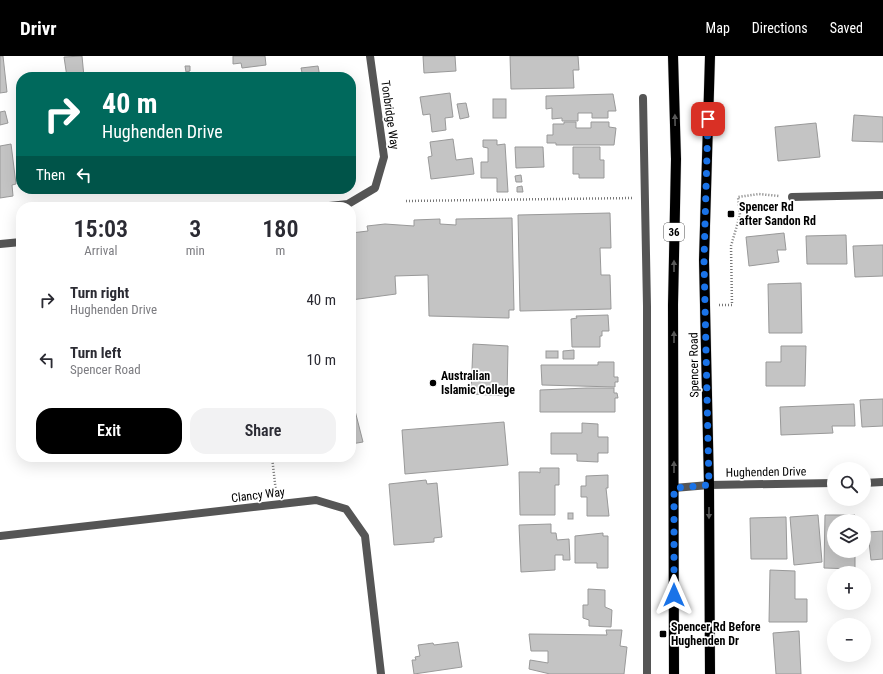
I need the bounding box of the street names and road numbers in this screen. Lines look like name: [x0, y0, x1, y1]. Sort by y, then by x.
street label: Tonbridge Way: [378, 80, 402, 150]
road number: 36: [664, 223, 684, 241]
street label: Spencer Road: [686, 332, 702, 398]
street label: Hughenden Drive: [726, 464, 807, 480]
street label: Clancy Way: [230, 485, 286, 505]

